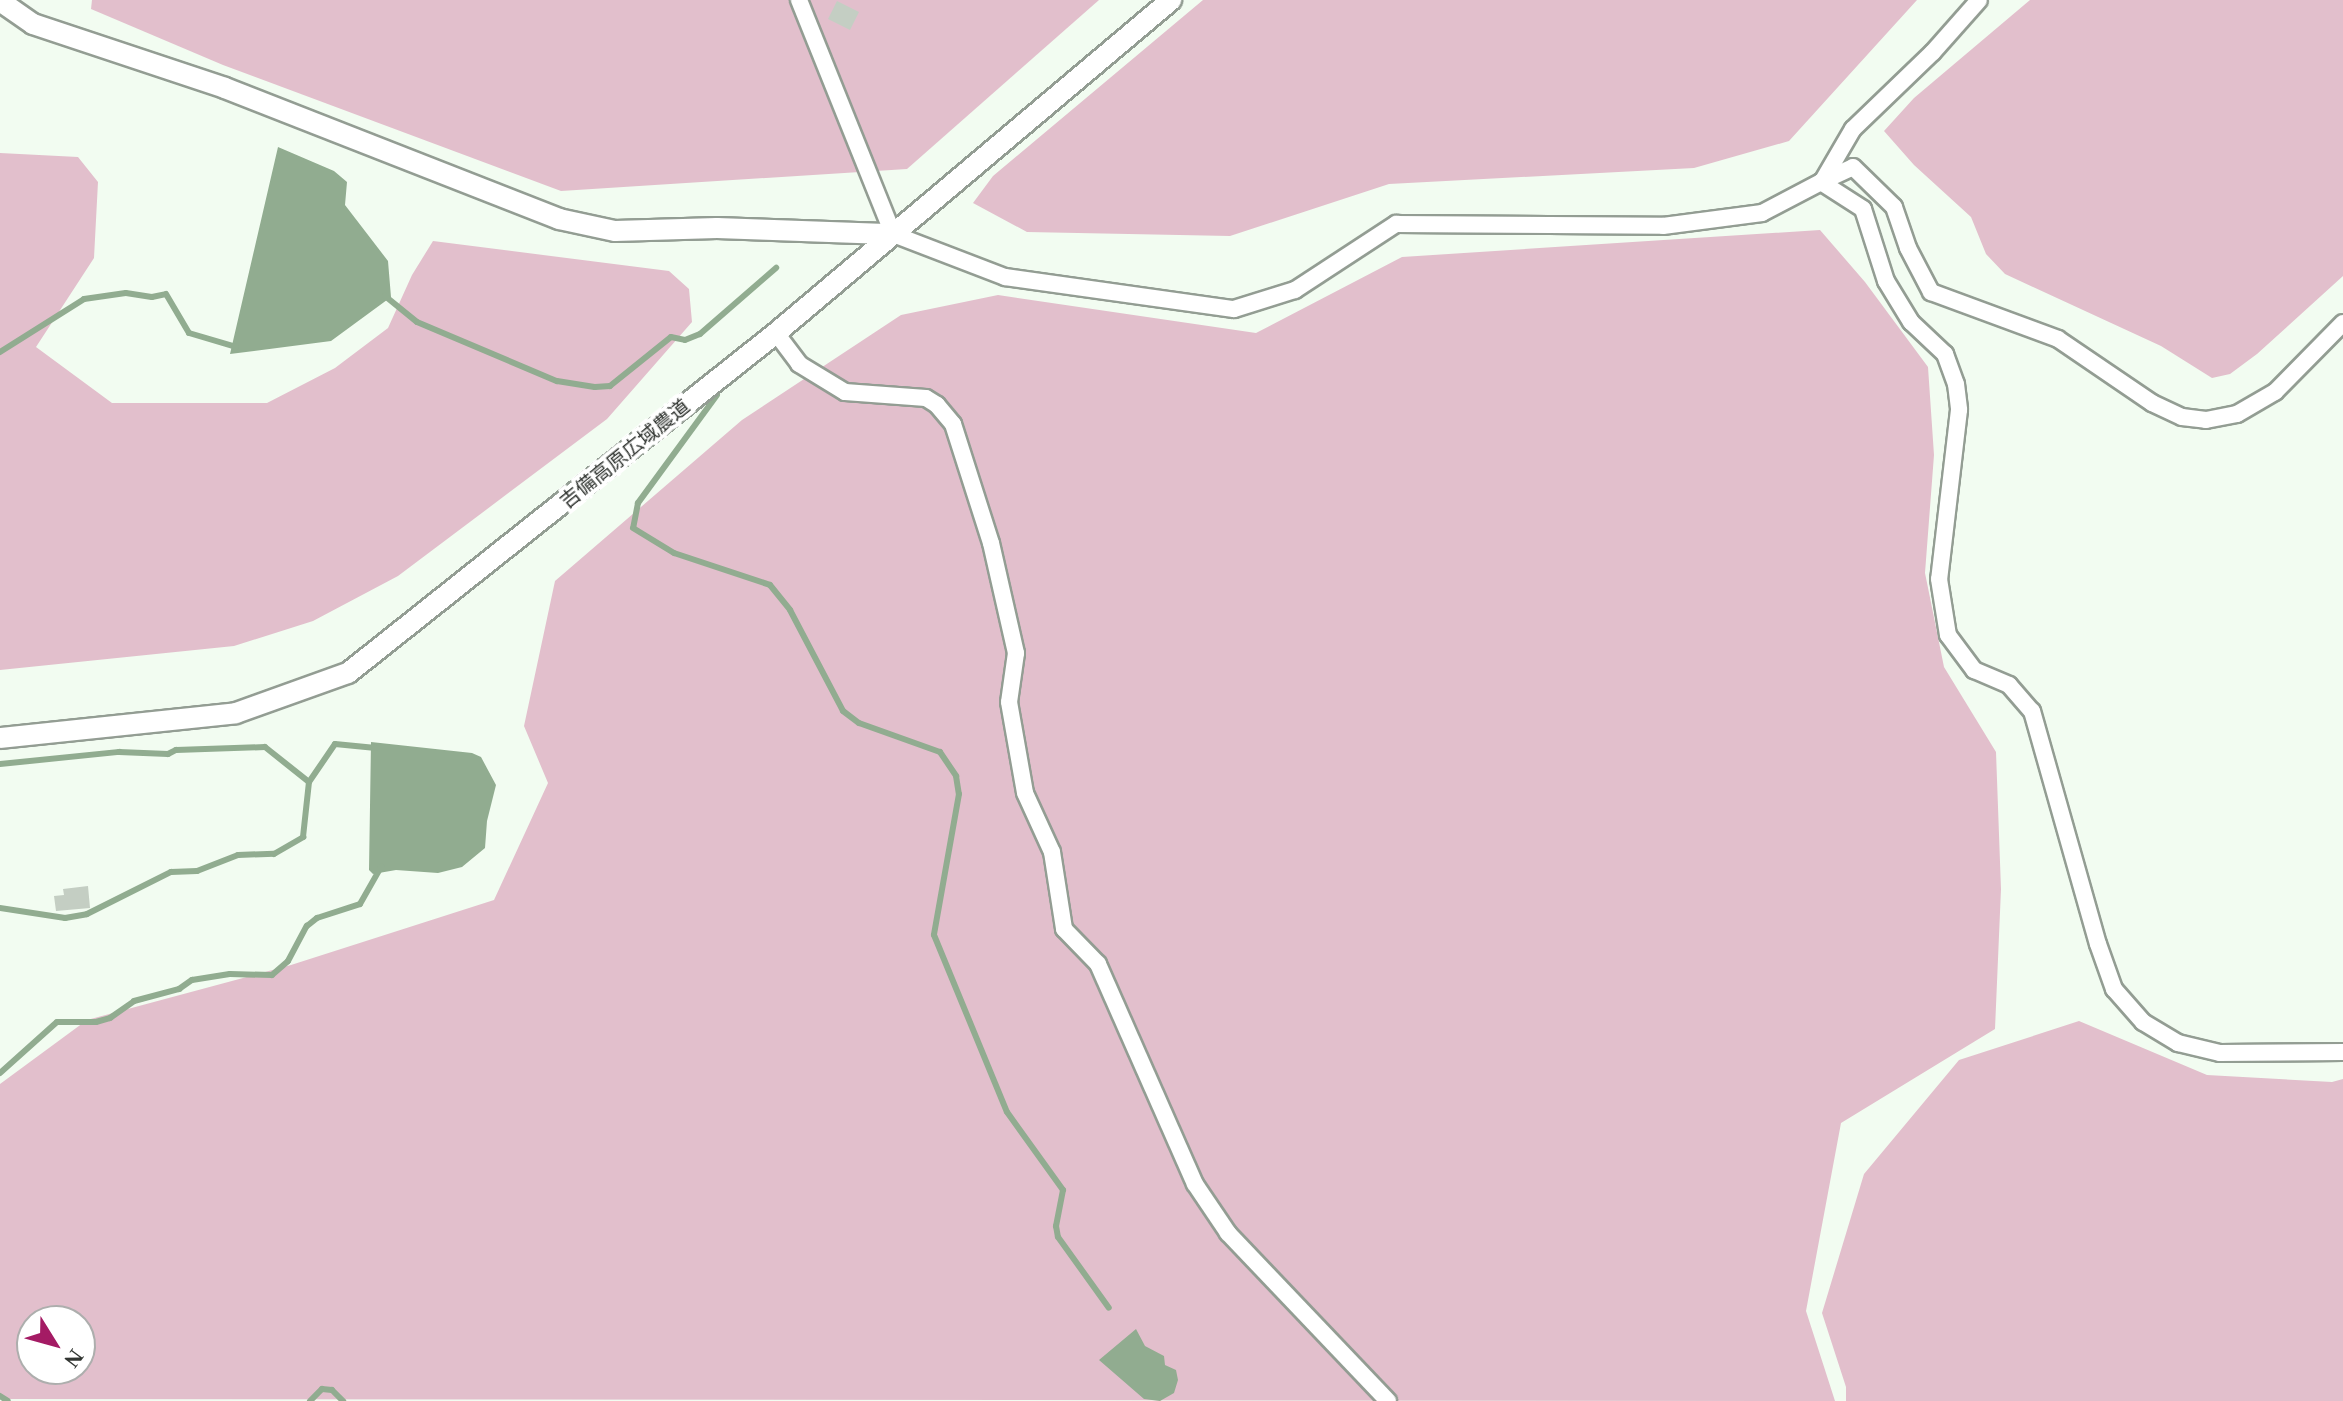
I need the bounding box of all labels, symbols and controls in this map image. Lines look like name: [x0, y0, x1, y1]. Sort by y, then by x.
street label: 吉備高原広域農道: [555, 394, 695, 514]
north arrow: [16, 1305, 96, 1385]
text: N: [59, 1345, 89, 1372]

